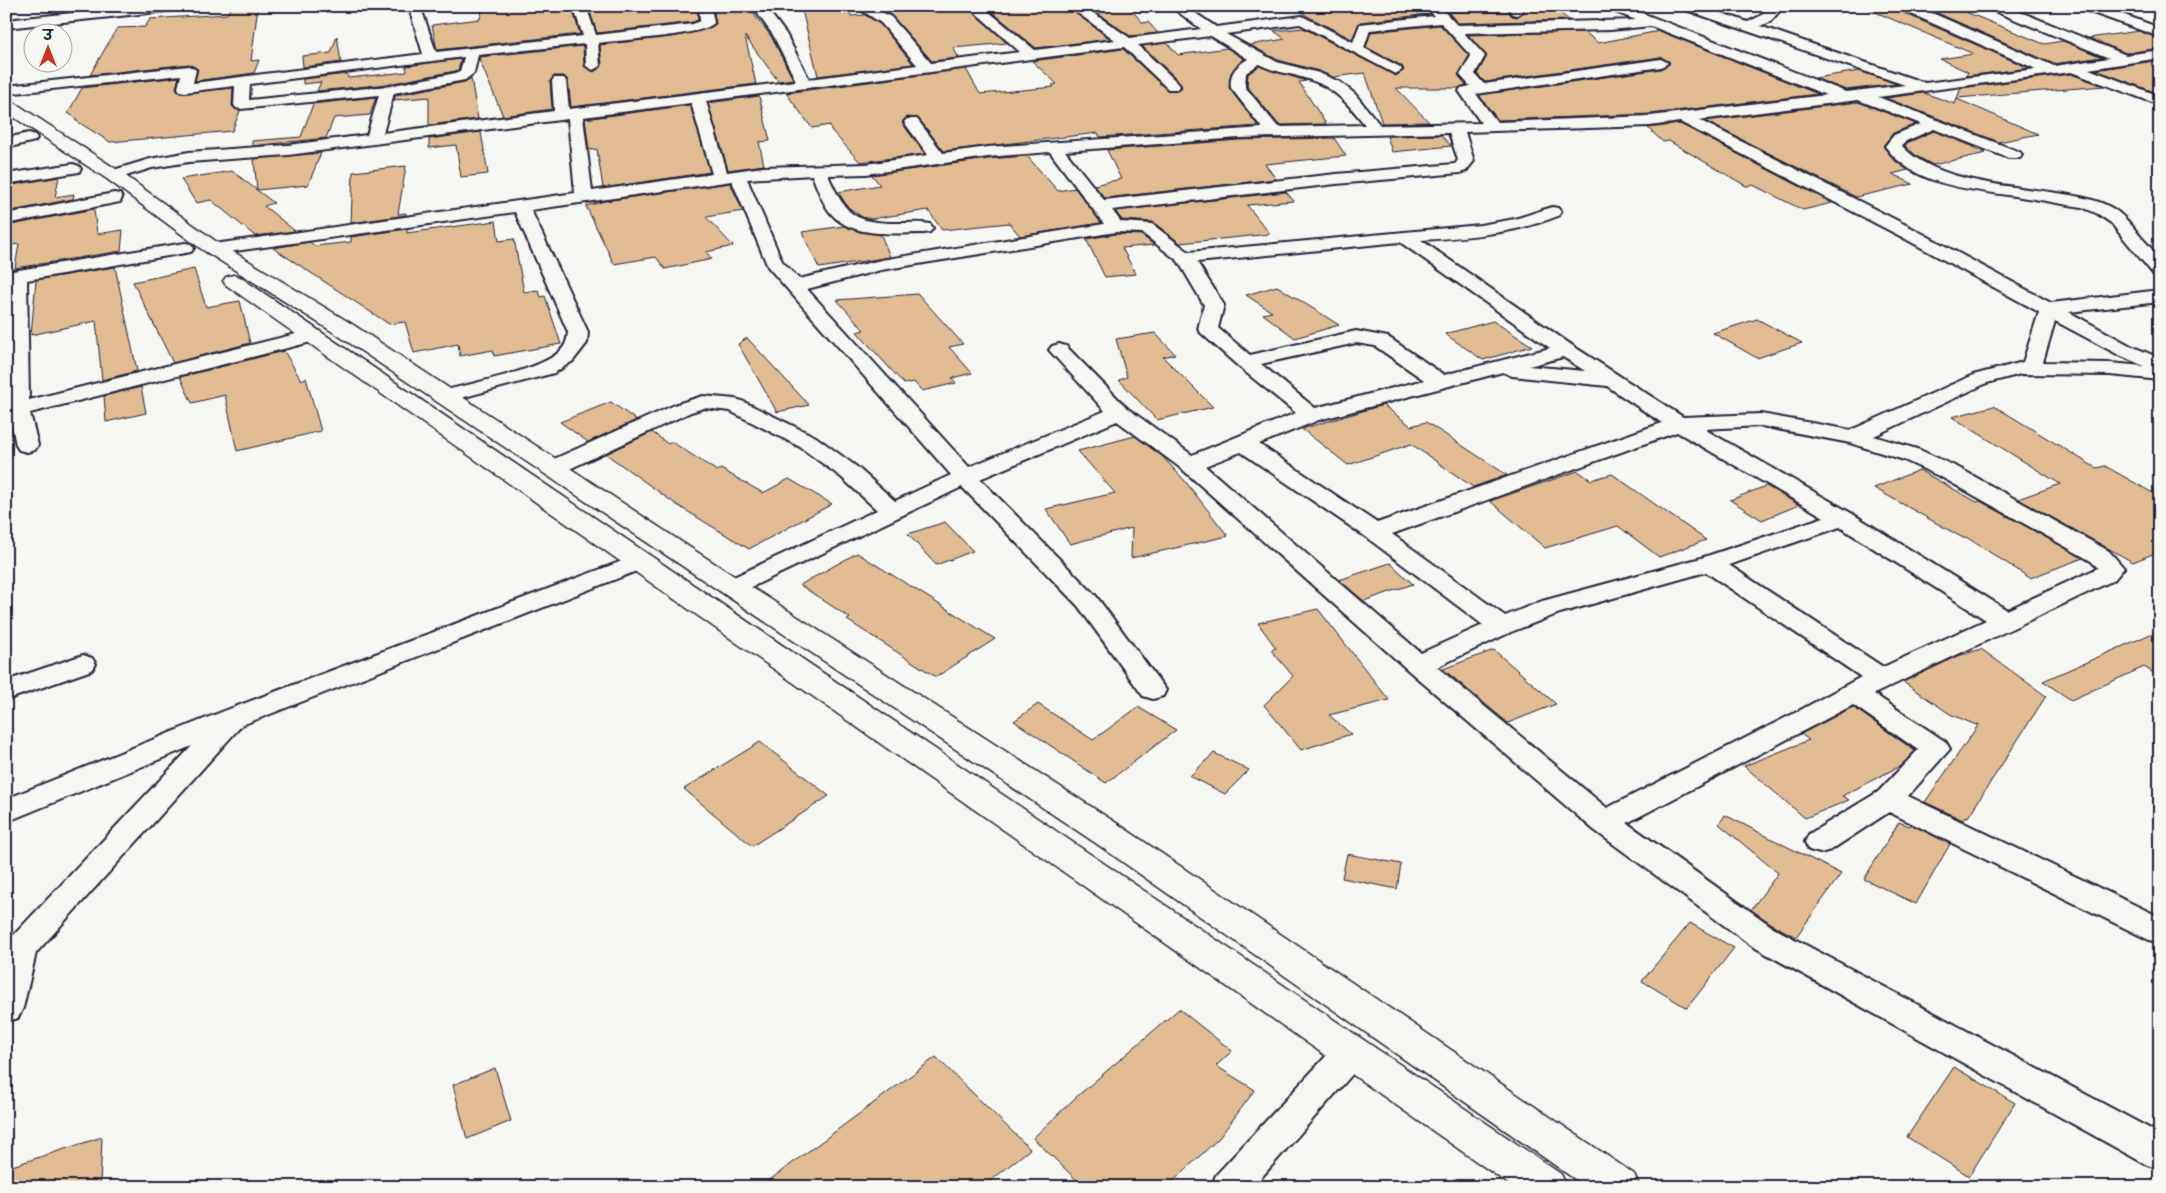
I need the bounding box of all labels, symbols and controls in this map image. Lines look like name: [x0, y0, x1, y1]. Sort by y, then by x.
north arrow: [22, 22, 72, 72]
text: उ: [41, 25, 54, 44]

